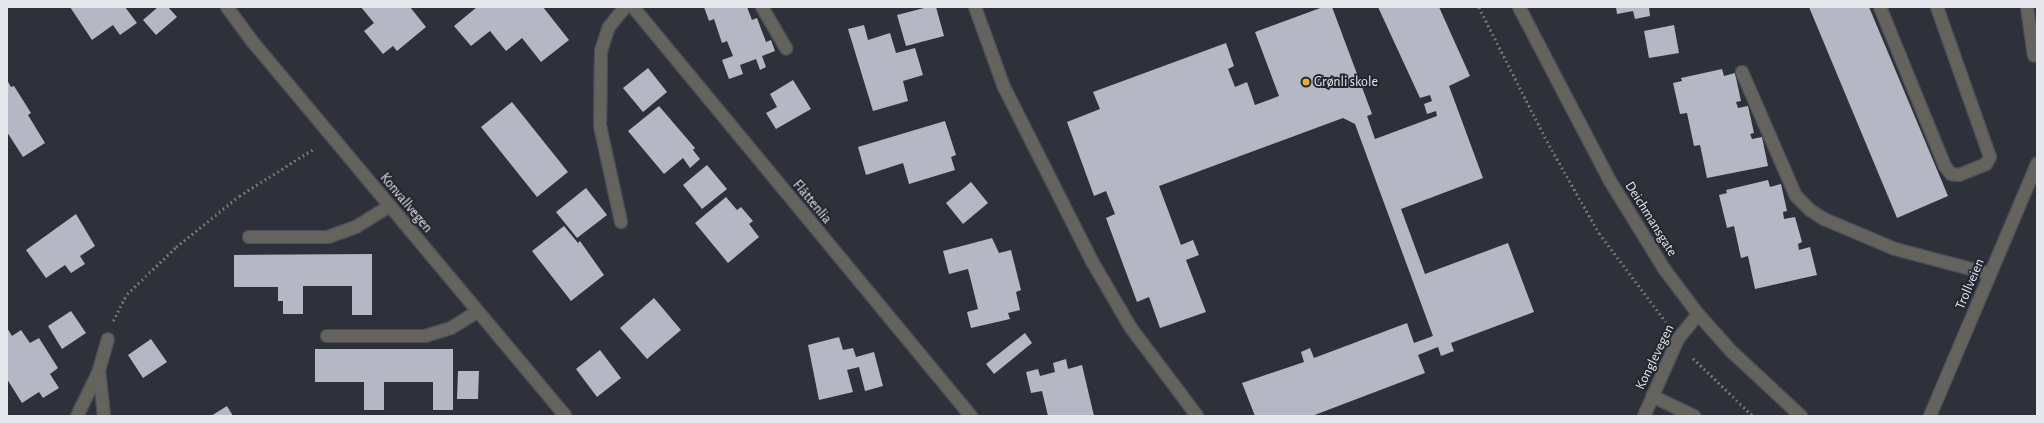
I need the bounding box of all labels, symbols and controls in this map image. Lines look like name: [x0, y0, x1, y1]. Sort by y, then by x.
place label: Grønli skole: [1314, 74, 1378, 90]
marker: Grønli skole: [1301, 77, 1311, 87]
street label: Konvallvegen: [376, 170, 436, 236]
street label: Flåttenlia: [789, 177, 835, 227]
street label: Deichmansgate: [1621, 178, 1681, 260]
street label: Trollveien: [1952, 256, 1988, 312]
street label: Konglevegen: [1632, 322, 1678, 392]

